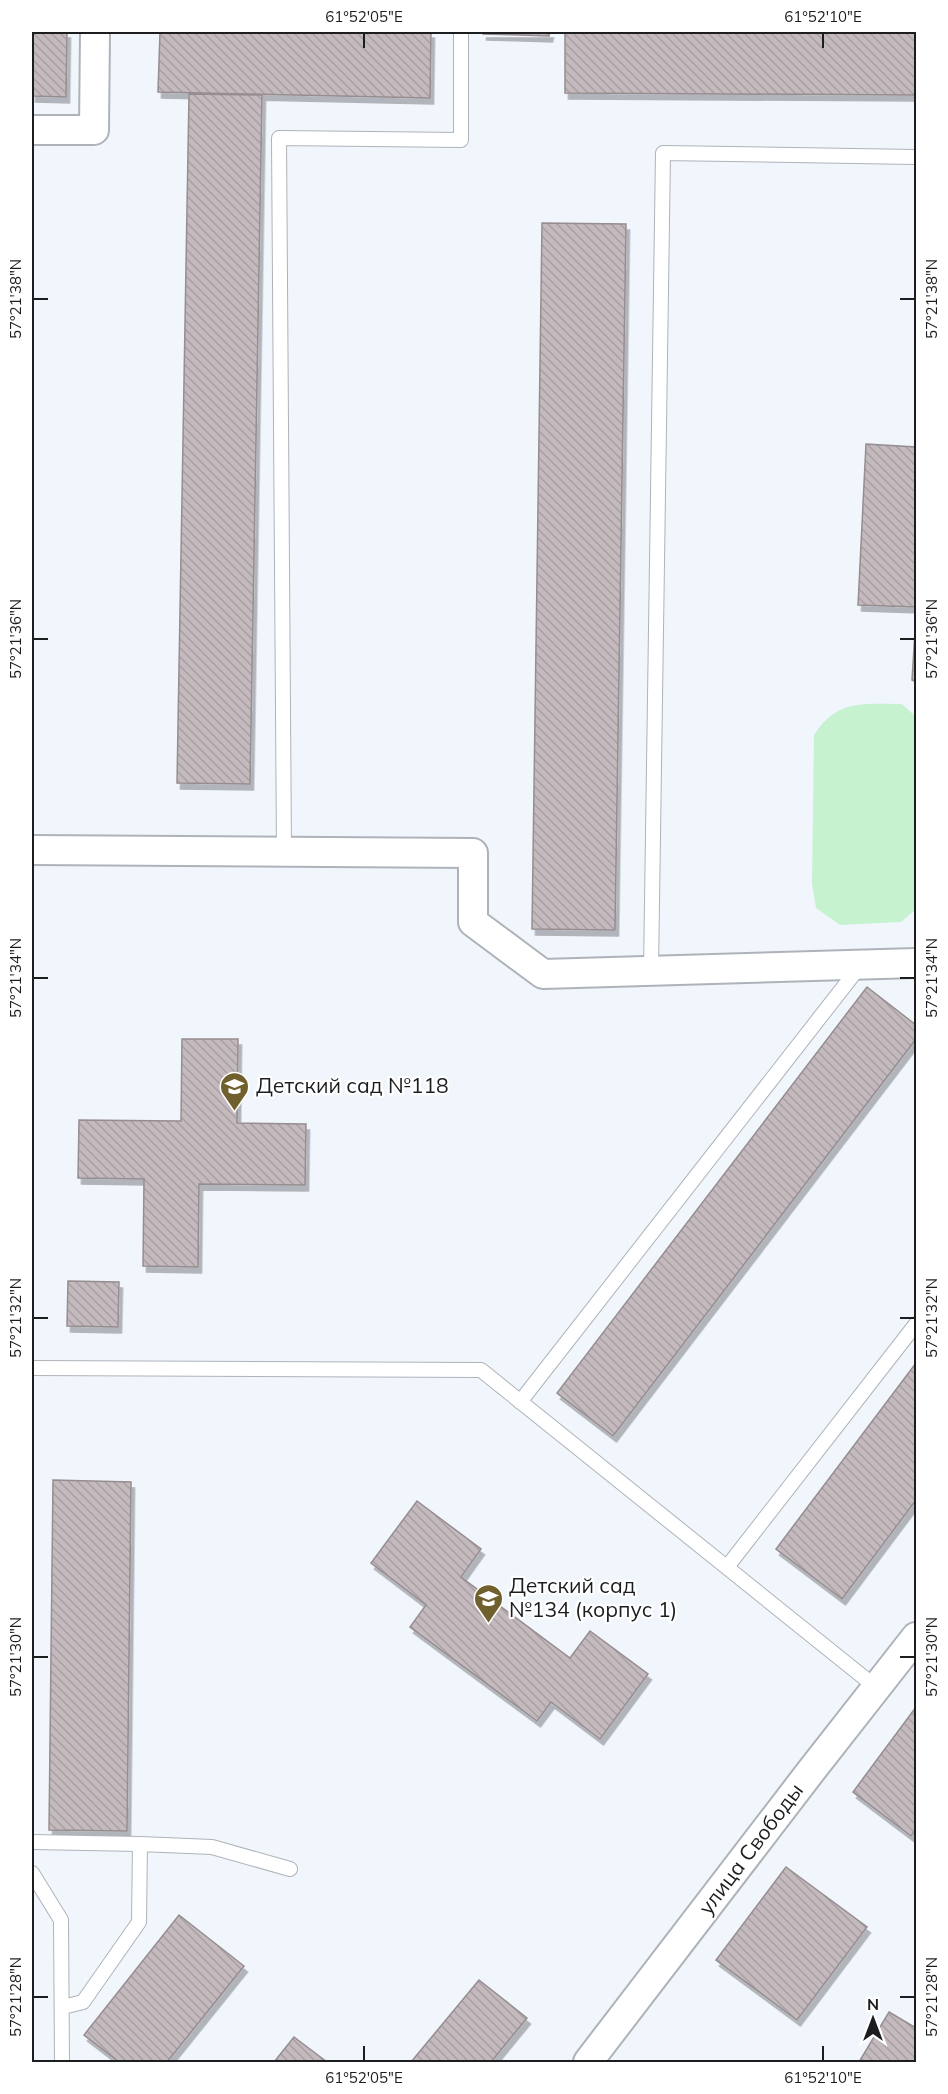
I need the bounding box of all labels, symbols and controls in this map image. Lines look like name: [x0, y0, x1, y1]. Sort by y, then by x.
text: 61°52'05"E: [325, 7, 403, 26]
text: 61°52'10"E: [784, 7, 862, 26]
text: 57°21'38"N: [6, 259, 25, 339]
text: 57°21'38"N: [922, 259, 941, 339]
text: 57°21'36"N: [6, 599, 25, 679]
text: 57°21'36"N: [922, 599, 941, 679]
text: 57°21'34"N: [6, 938, 25, 1018]
text: 57°21'34"N: [922, 938, 941, 1018]
school or university icon: Детский сад №118: [219, 1070, 251, 1112]
place label: Детский сад №118: [256, 1072, 449, 1098]
text: 57°21'32"N: [6, 1278, 25, 1358]
text: 57°21'32"N: [922, 1278, 941, 1358]
place label: Детский сад №134 (корпус 1): [509, 1572, 677, 1622]
school or university icon: Детский сад №134 (корпус 1): [472, 1582, 504, 1624]
text: 57°21'30"N: [6, 1617, 25, 1697]
text: 57°21'30"N: [922, 1617, 941, 1697]
street label: улица Свободы: [692, 1778, 808, 1919]
text: 57°21'28"N: [6, 1957, 25, 2037]
text: 57°21'28"N: [922, 1957, 941, 2037]
north arrow: [843, 1989, 903, 2049]
text: N: [867, 1994, 879, 2014]
text: 61°52'05"E: [325, 2068, 403, 2087]
text: 61°52'10"E: [784, 2068, 862, 2087]

